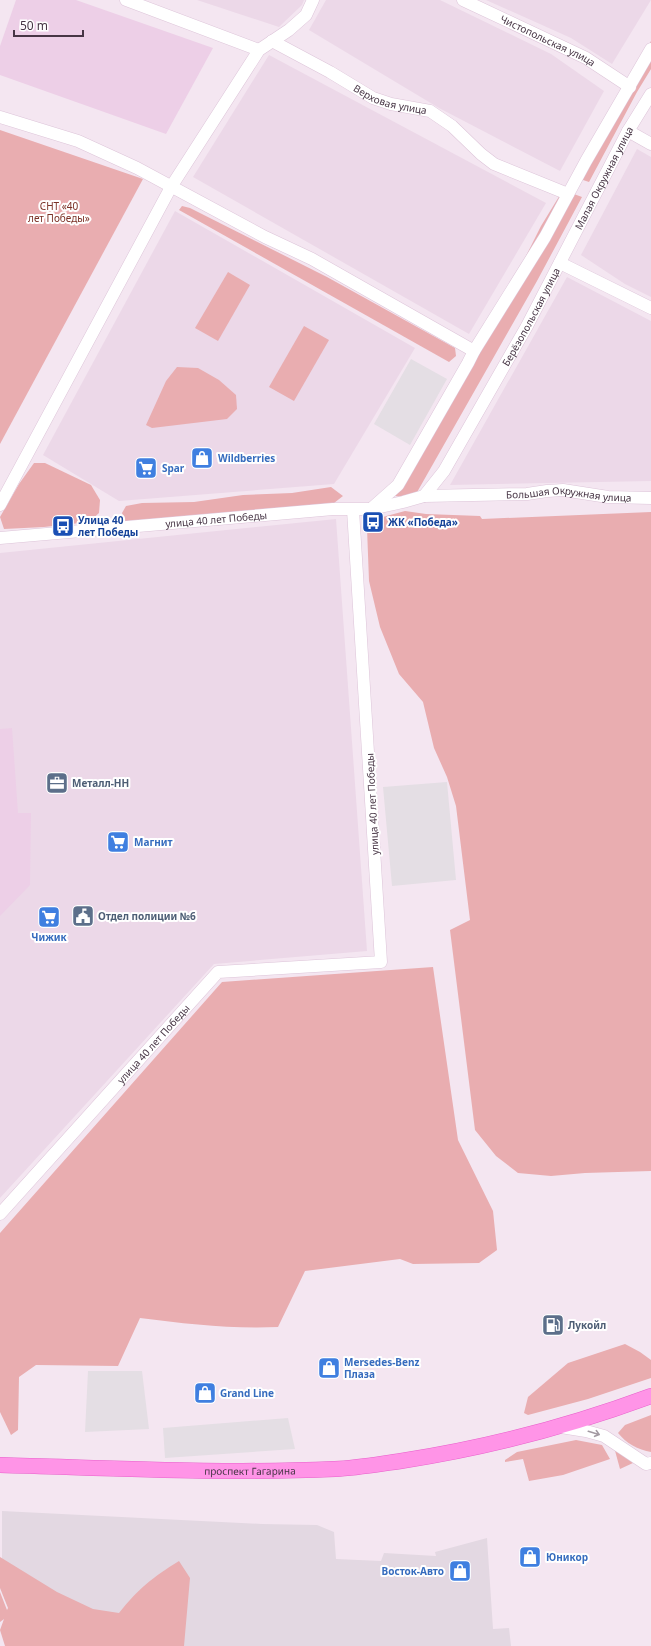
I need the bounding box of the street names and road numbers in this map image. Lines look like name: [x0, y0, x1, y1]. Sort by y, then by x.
street label: Чистопольская улица: [498, 12, 598, 69]
street label: Верховая улица: [351, 81, 428, 117]
street label: Малая Окружная улица: [571, 124, 636, 232]
street label: Берёзопольская улица: [499, 265, 563, 369]
street label: Большая Окружная улица: [506, 483, 632, 505]
street label: улица 40 лет Победы: [165, 508, 268, 531]
street label: улица 40 лет Победы: [362, 753, 382, 855]
street label: улица 40 лет Победы: [114, 1001, 193, 1086]
street label: проспект Гагарина: [204, 1463, 296, 1478]

